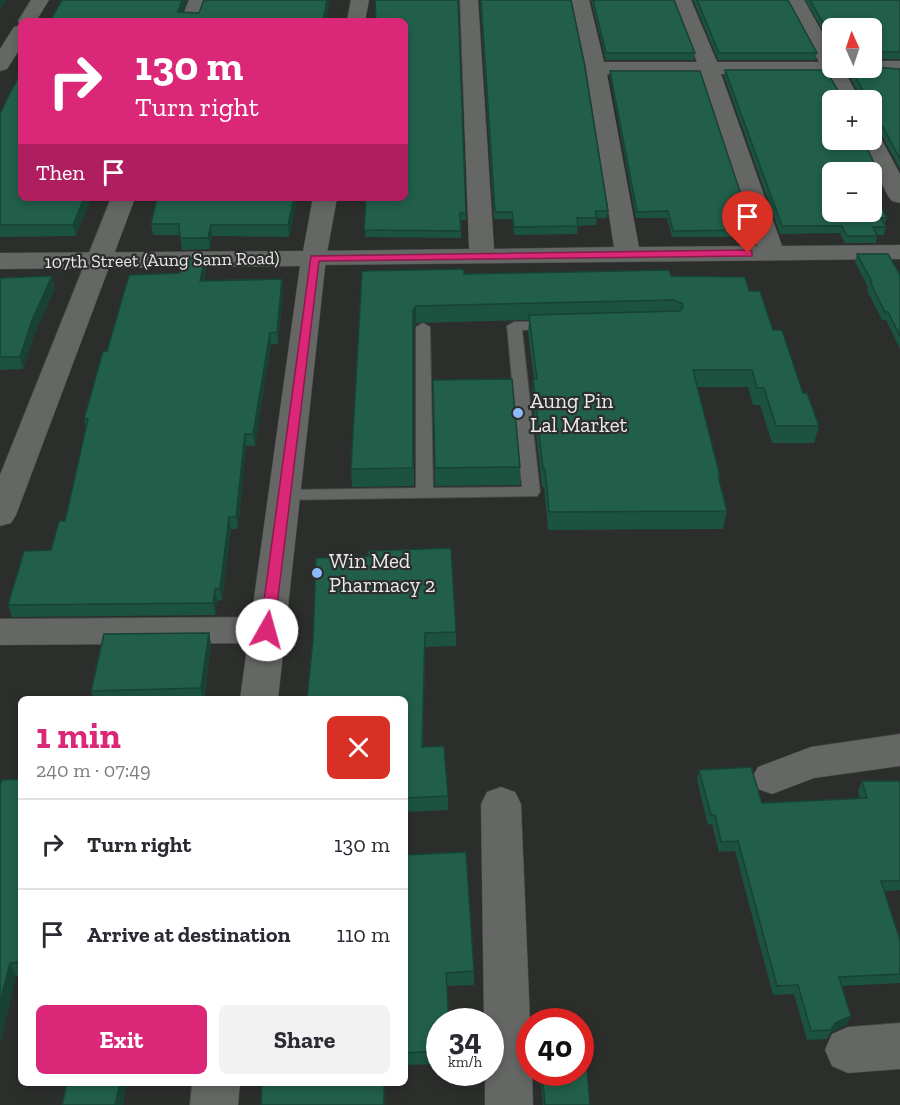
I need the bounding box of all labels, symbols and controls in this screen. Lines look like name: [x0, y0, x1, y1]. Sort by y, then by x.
north arrow: [822, 18, 882, 78]
map controls: [822, 18, 882, 222]
text: 130 m: [135, 40, 243, 91]
icon: right: [36, 42, 114, 120]
button: +: [822, 90, 882, 150]
text: Turn right: [135, 91, 259, 123]
icon: arrive: [97, 156, 130, 189]
text: Then: [36, 159, 85, 186]
button: −: [822, 162, 882, 222]
pin: [722, 191, 773, 253]
icon: arrive: [731, 200, 764, 233]
street label: 107th Street (Aung Sann Road): [45, 247, 280, 273]
place label: Aung Pin Lal Market: [530, 388, 628, 437]
marker: Aung Pin Lal Market: [511, 406, 525, 420]
place label: Win Med Pharmacy 2: [329, 548, 436, 597]
marker: Win Med Pharmacy 2: [310, 566, 324, 580]
position arrow: [235, 598, 299, 662]
text: 1 min: [36, 714, 121, 757]
button: close: [327, 716, 390, 779]
text: 240 m · 07:49: [36, 758, 151, 782]
icon: right: [36, 828, 69, 861]
text: Turn right: [87, 831, 191, 858]
text: 130 m: [334, 831, 390, 858]
icon: arrive: [36, 918, 69, 951]
text: Arrive at destination: [87, 921, 290, 948]
text: 110 m: [336, 921, 390, 948]
button: Exit: [36, 1005, 207, 1074]
button: Share: [219, 1005, 390, 1074]
speed limit sign: 40: [516, 1008, 594, 1086]
text: 34: [448, 1022, 482, 1058]
text: km/h: [448, 1053, 482, 1071]

